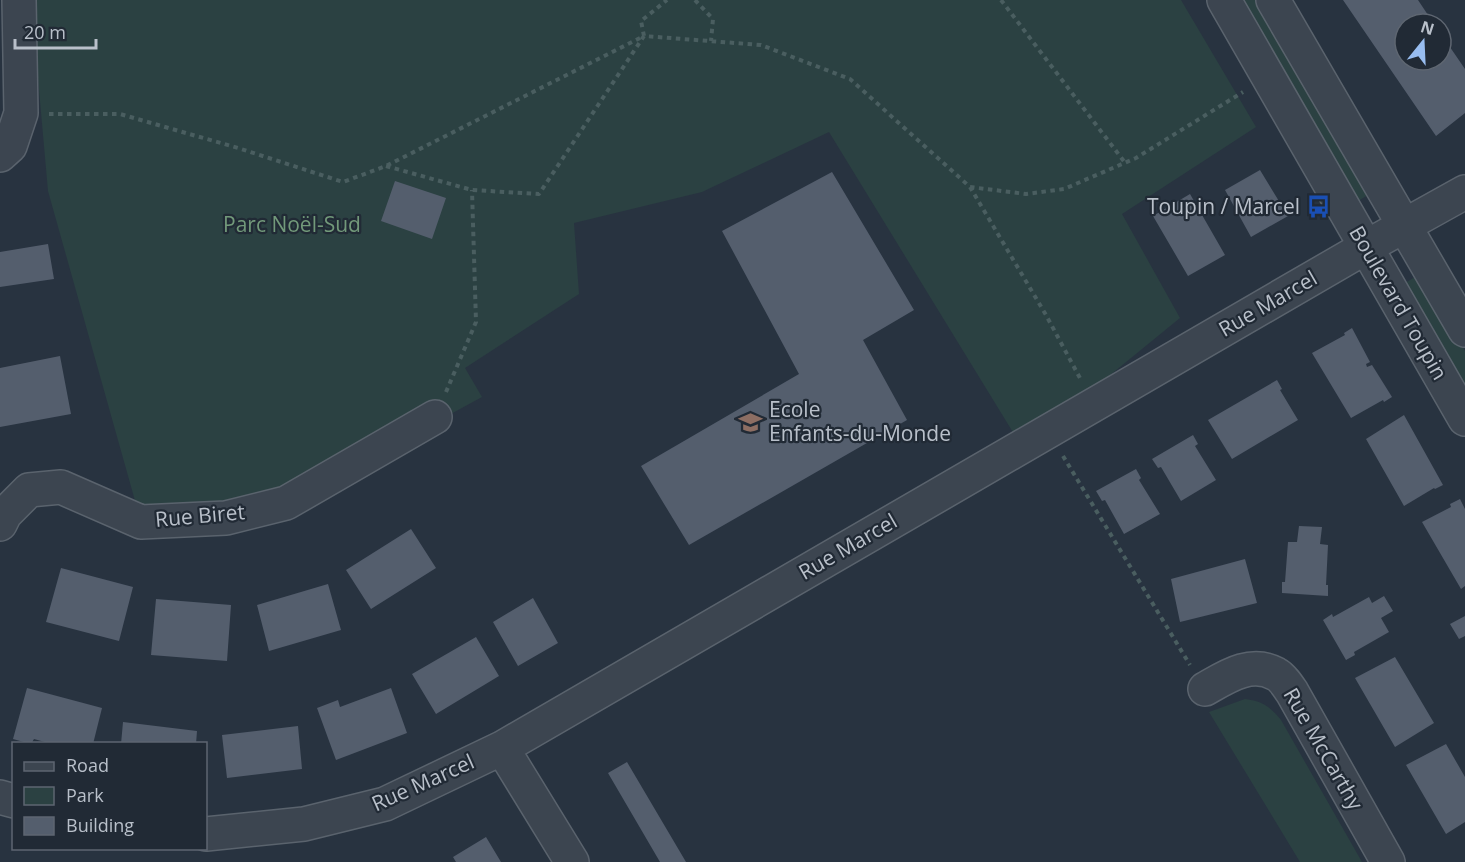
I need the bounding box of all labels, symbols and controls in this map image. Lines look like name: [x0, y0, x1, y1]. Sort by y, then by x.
scale bar: [15, 12, 96, 50]
north arrow: [1393, 12, 1453, 72]
text: N: [1418, 15, 1437, 40]
text: 20 m: [24, 20, 66, 44]
place label: Toupin / Marcel: [1147, 192, 1300, 220]
bus stop icon: Toupin / Marcel: [1305, 194, 1331, 220]
park label: Parc Noël-Sud: [223, 210, 361, 238]
street label: Boulevard Toupin: [1343, 220, 1454, 385]
street label: Rue Marcel: [1213, 264, 1322, 343]
place label: Ecole Enfants-du-Monde: [769, 395, 951, 447]
school or university icon: Ecole Enfants-du-Monde: [738, 409, 764, 435]
street label: Rue Biret: [154, 497, 246, 533]
street label: Rue Marcel: [793, 507, 902, 586]
street label: Rue McCarthy: [1278, 682, 1370, 815]
legend: [12, 742, 207, 850]
street label: Rue Marcel: [367, 747, 478, 817]
text: Road: [66, 753, 109, 777]
text: Park: [66, 783, 104, 807]
text: Building: [66, 813, 134, 837]

